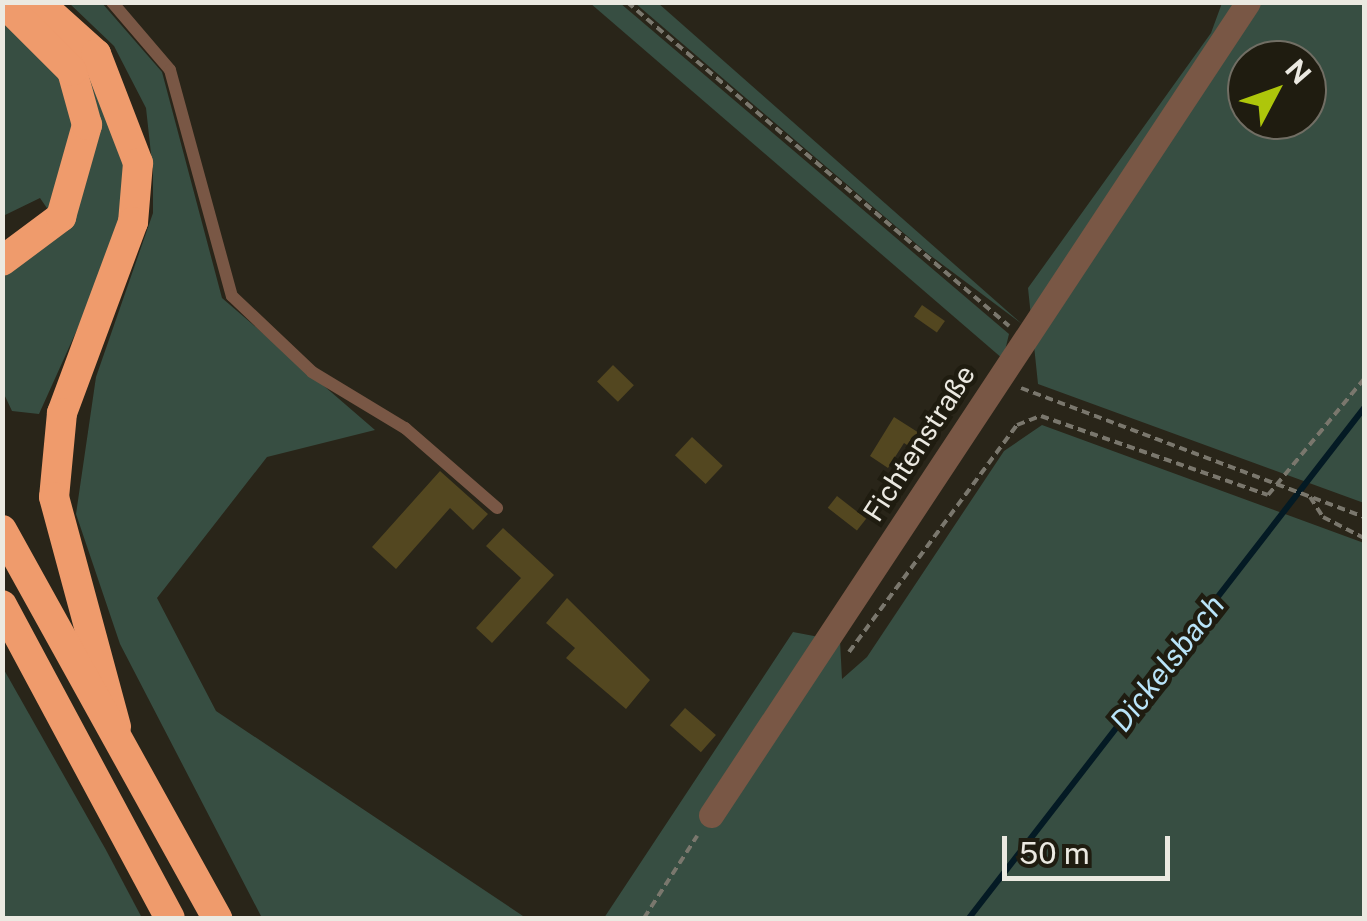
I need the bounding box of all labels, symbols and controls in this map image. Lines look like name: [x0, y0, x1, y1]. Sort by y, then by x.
north arrow: [1227, 40, 1327, 140]
text: N: [1279, 52, 1318, 90]
street label: Fichtenstraße: [856, 359, 982, 527]
water label: Dickelsbach: [1102, 587, 1232, 739]
scale bar: [1007, 816, 1174, 878]
text: 50 m: [1019, 835, 1090, 871]

